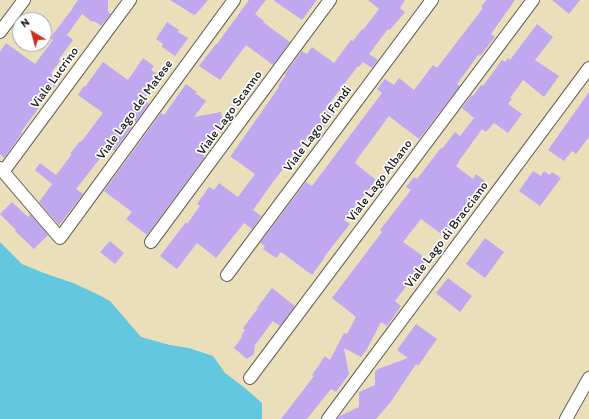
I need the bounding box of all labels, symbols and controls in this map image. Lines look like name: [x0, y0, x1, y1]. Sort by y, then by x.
north arrow: [12, 12, 52, 52]
text: N: [18, 15, 32, 30]
street label: Viale Lucrino: [27, 44, 83, 112]
street label: Viale Lago del Matese: [93, 57, 177, 163]
street label: Viale Lago Scanno: [194, 68, 266, 158]
street label: Viale Lago di Fondi: [281, 83, 355, 175]
street label: Viale Lago Albano: [344, 137, 416, 225]
street label: Viale Lago di Bracciano: [402, 179, 492, 291]

